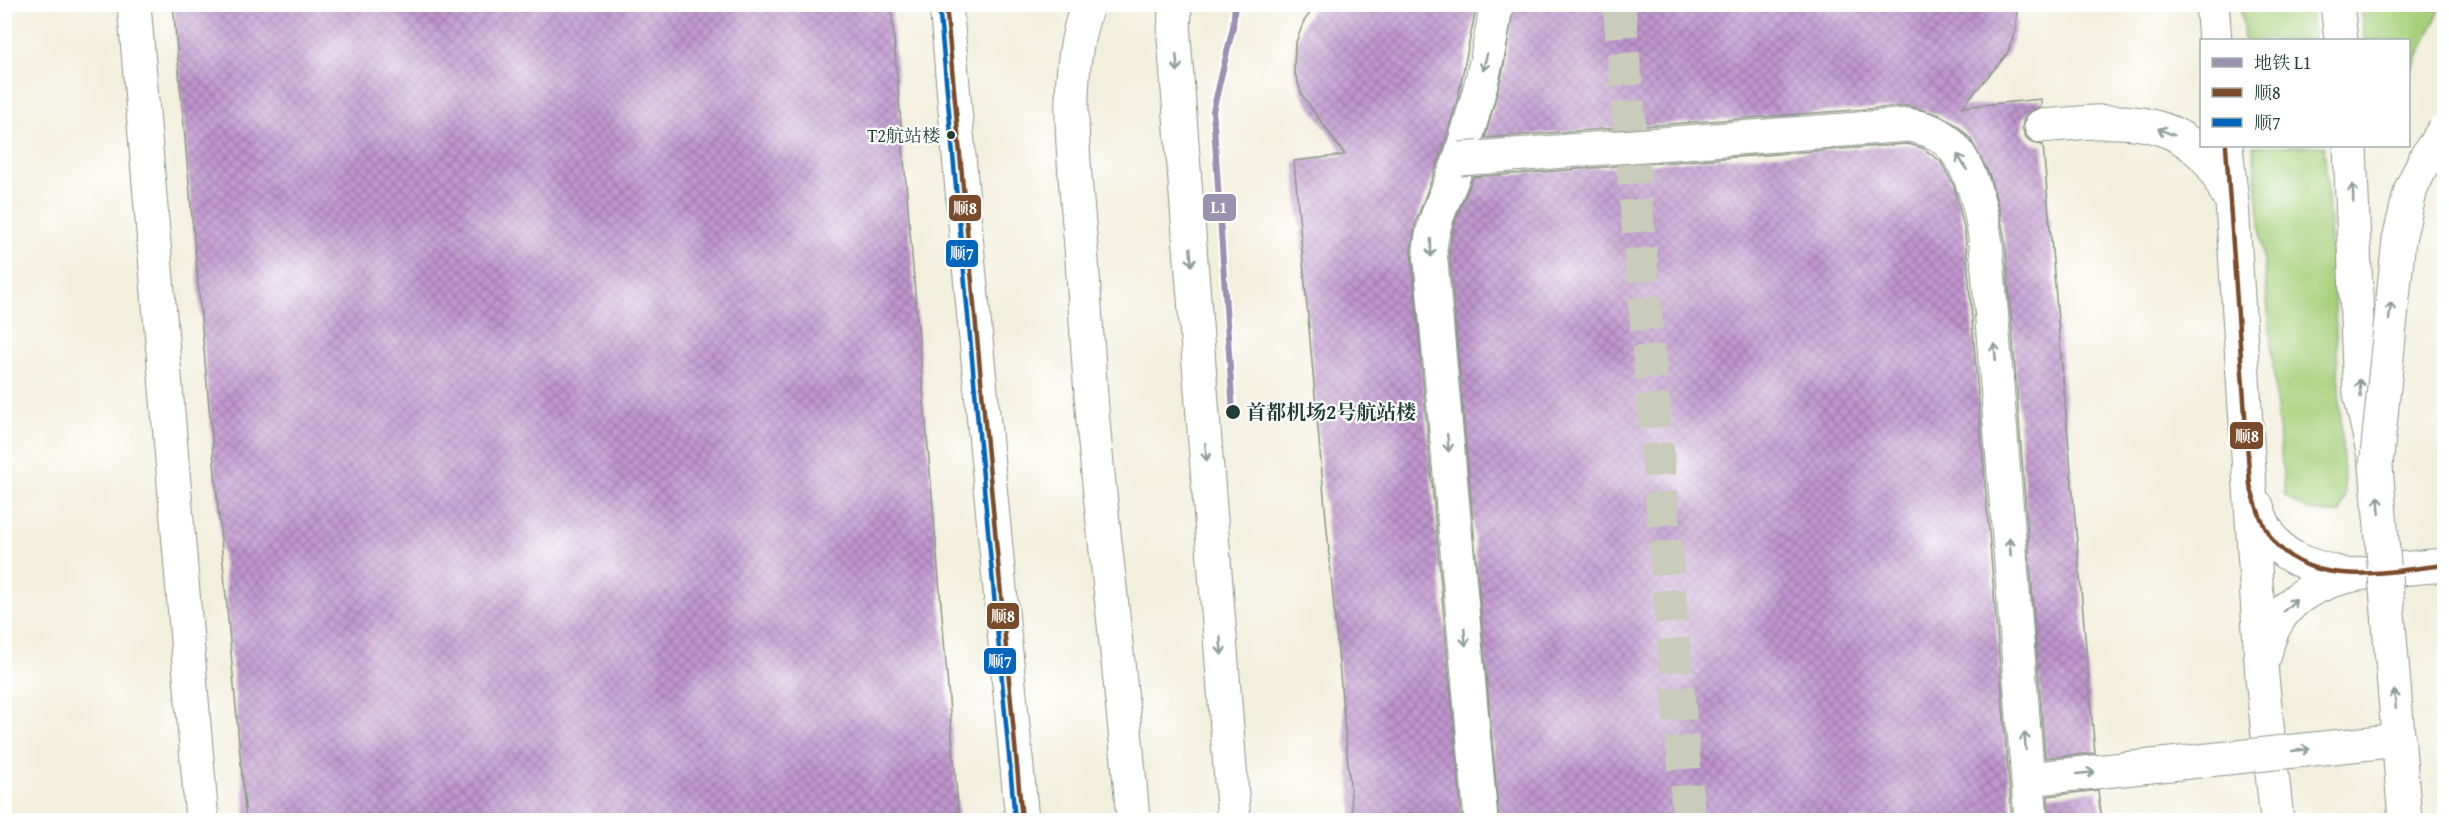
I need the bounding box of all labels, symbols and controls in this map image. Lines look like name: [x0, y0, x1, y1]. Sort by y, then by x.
legend: [2200, 39, 2410, 147]
text: 地铁 L1: [2254, 49, 2311, 76]
one-way arrow: [1172, 52, 1183, 72]
one-way arrow: [1479, 52, 1491, 71]
text: 顺8: [2254, 79, 2281, 106]
text: 顺7: [2254, 109, 2281, 136]
place label: T2航站楼: [867, 122, 940, 149]
one-way arrow: [2158, 125, 2176, 136]
marker: T2航站楼: [945, 129, 957, 141]
one-way arrow: [1955, 154, 1967, 171]
one-way arrow: [2347, 184, 2359, 204]
line badge: L1: [1202, 193, 1237, 222]
line badge: 顺8: [948, 194, 982, 222]
text: L1: [1211, 195, 1227, 219]
text: 顺8: [953, 196, 977, 220]
one-way arrow: [1425, 238, 1437, 258]
line badge: 顺7: [945, 239, 979, 268]
text: 顺7: [950, 241, 974, 265]
one-way arrow: [1186, 247, 1197, 267]
one-way arrow: [2385, 301, 2396, 321]
one-way arrow: [1989, 343, 2000, 363]
one-way arrow: [2354, 379, 2365, 399]
place label: 首都机场2号航站楼: [1246, 397, 1416, 426]
marker: 首都机场2号航站楼: [1224, 403, 1242, 421]
line badge: 顺8: [2229, 421, 2264, 450]
text: 顺8: [2235, 424, 2259, 448]
one-way arrow: [1443, 432, 1454, 452]
one-way arrow: [1201, 441, 1212, 461]
one-way arrow: [2373, 496, 2384, 516]
one-way arrow: [2004, 537, 2015, 557]
one-way arrow: [2283, 598, 2298, 613]
line badge: 顺8: [986, 602, 1020, 630]
text: 顺8: [991, 604, 1015, 628]
one-way arrow: [1460, 626, 1471, 646]
one-way arrow: [1216, 636, 1227, 656]
line badge: 顺7: [983, 647, 1017, 675]
text: 顺7: [988, 649, 1012, 673]
one-way arrow: [2389, 690, 2400, 710]
one-way arrow: [2019, 732, 2030, 752]
one-way arrow: [2291, 744, 2311, 755]
one-way arrow: [2076, 767, 2096, 778]

